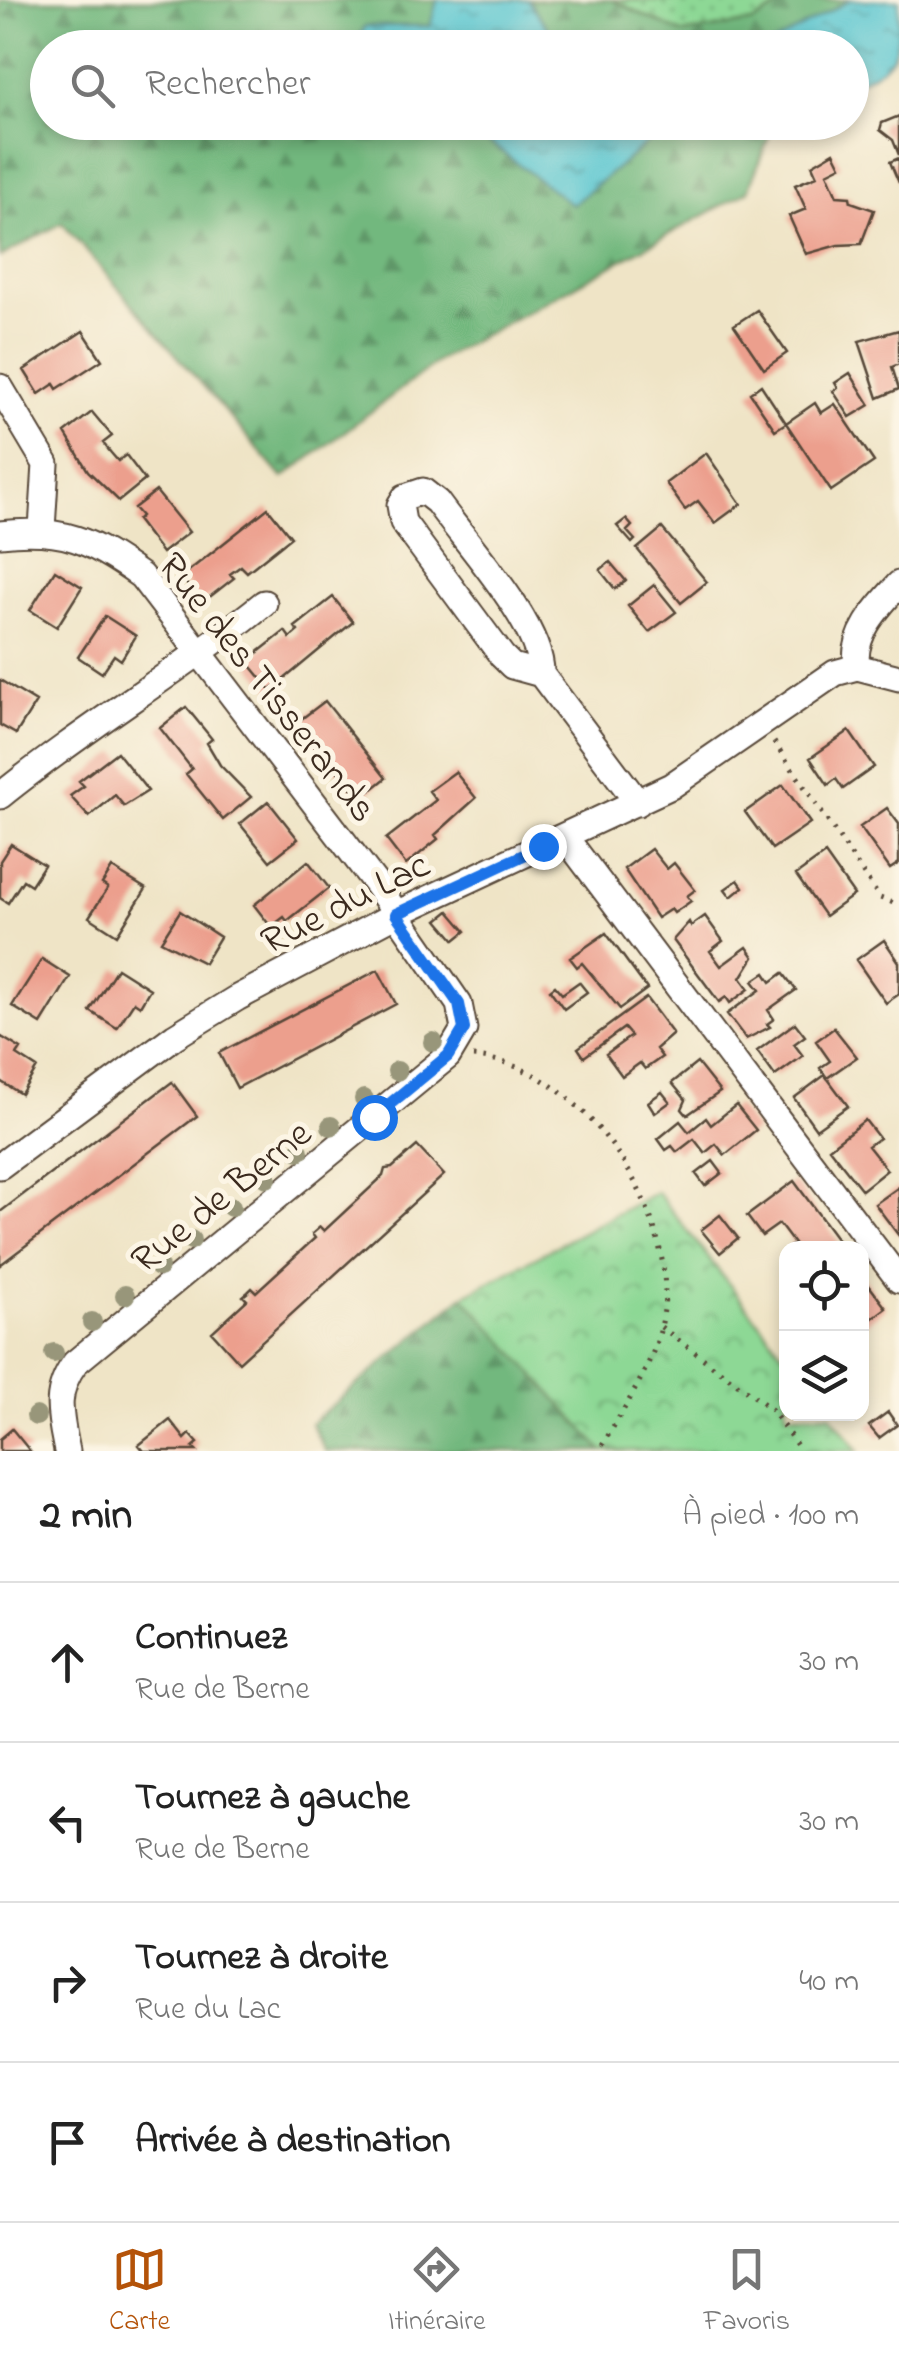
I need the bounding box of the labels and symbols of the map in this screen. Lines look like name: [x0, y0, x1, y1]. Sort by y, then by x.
street label: Rue des Tisserands: [141, 541, 390, 837]
route end: [521, 824, 567, 870]
street label: Rue du Lac: [251, 837, 441, 973]
route start: [352, 1095, 398, 1141]
street label: Rue de Berne: [120, 1107, 326, 1290]

